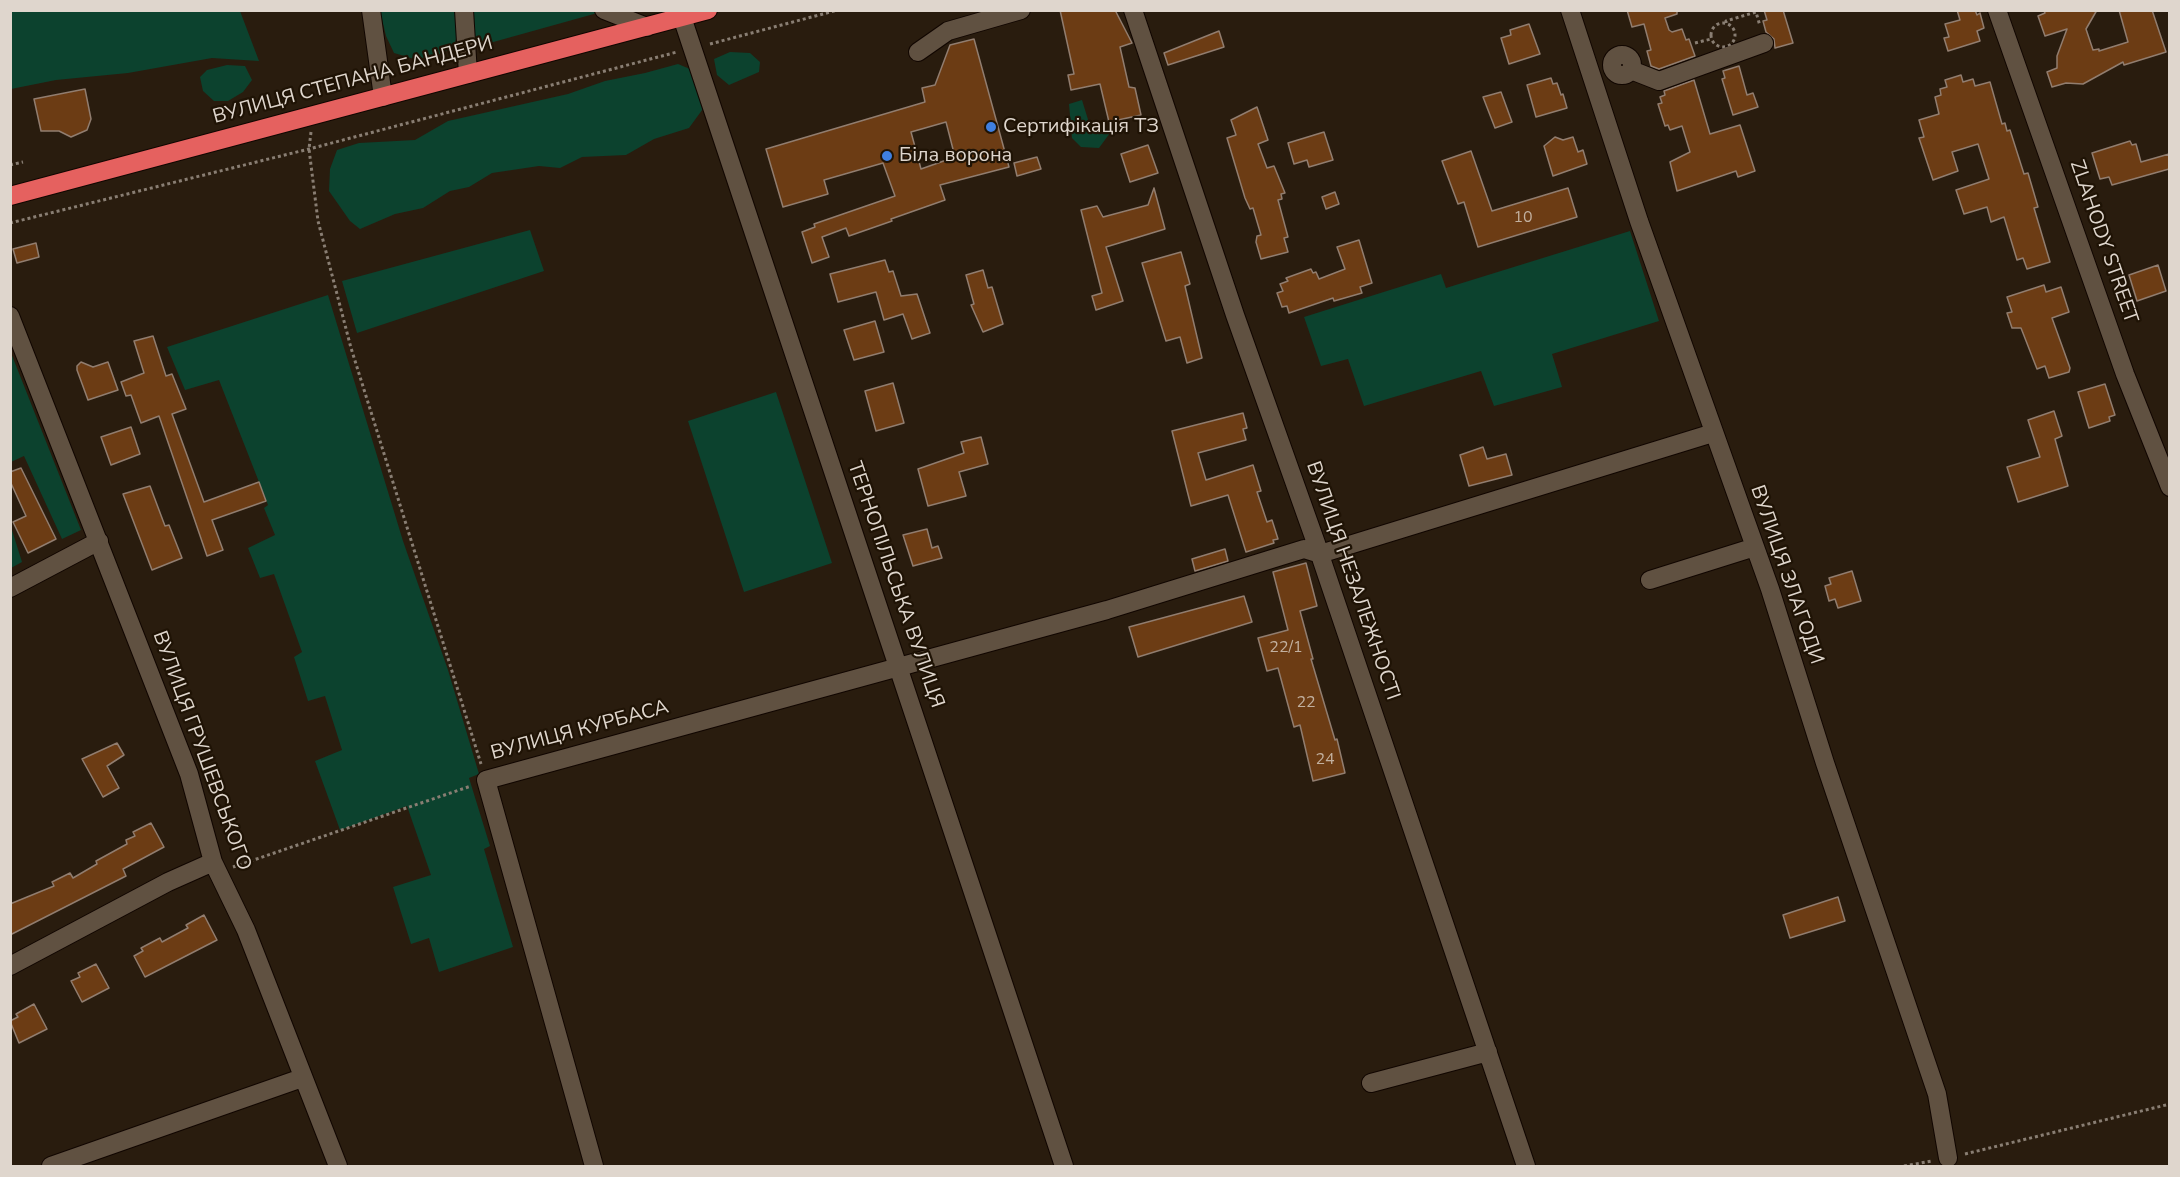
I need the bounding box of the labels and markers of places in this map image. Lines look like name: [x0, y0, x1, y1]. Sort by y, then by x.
place label: Сертифікація ТЗ: [1003, 115, 1159, 139]
marker: Сертифікація ТЗ: [984, 120, 998, 134]
place label: Біла ворона: [899, 144, 1012, 168]
marker: Біла ворона: [880, 149, 894, 163]

